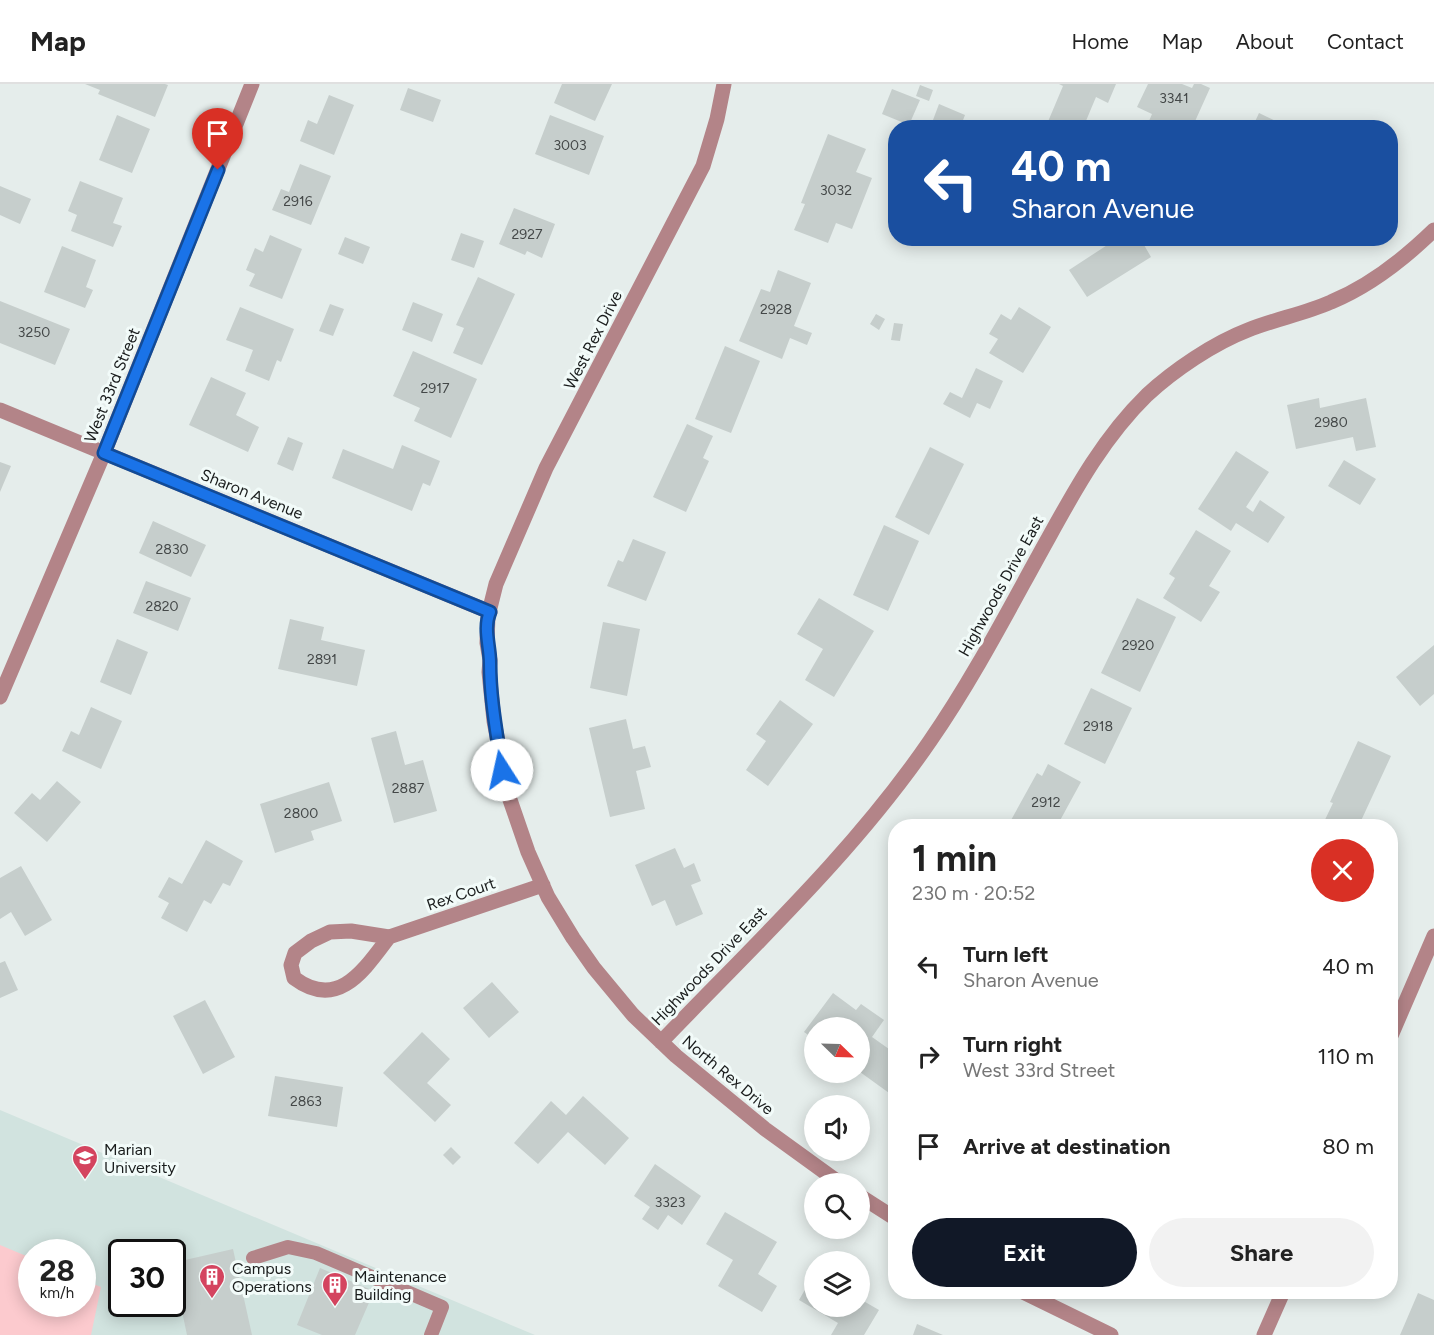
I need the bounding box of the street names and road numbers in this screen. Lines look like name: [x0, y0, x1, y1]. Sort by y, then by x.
street label: West Rex Drive: [560, 287, 626, 392]
street label: West 33rd Street: [80, 325, 144, 445]
street label: Sharon Avenue: [198, 465, 306, 523]
street label: Highwoods Drive East: [954, 512, 1048, 660]
street label: Rex Court: [424, 873, 498, 915]
street label: Highwoods Drive East: [647, 903, 771, 1029]
street label: North Rex Drive: [679, 1031, 778, 1119]

